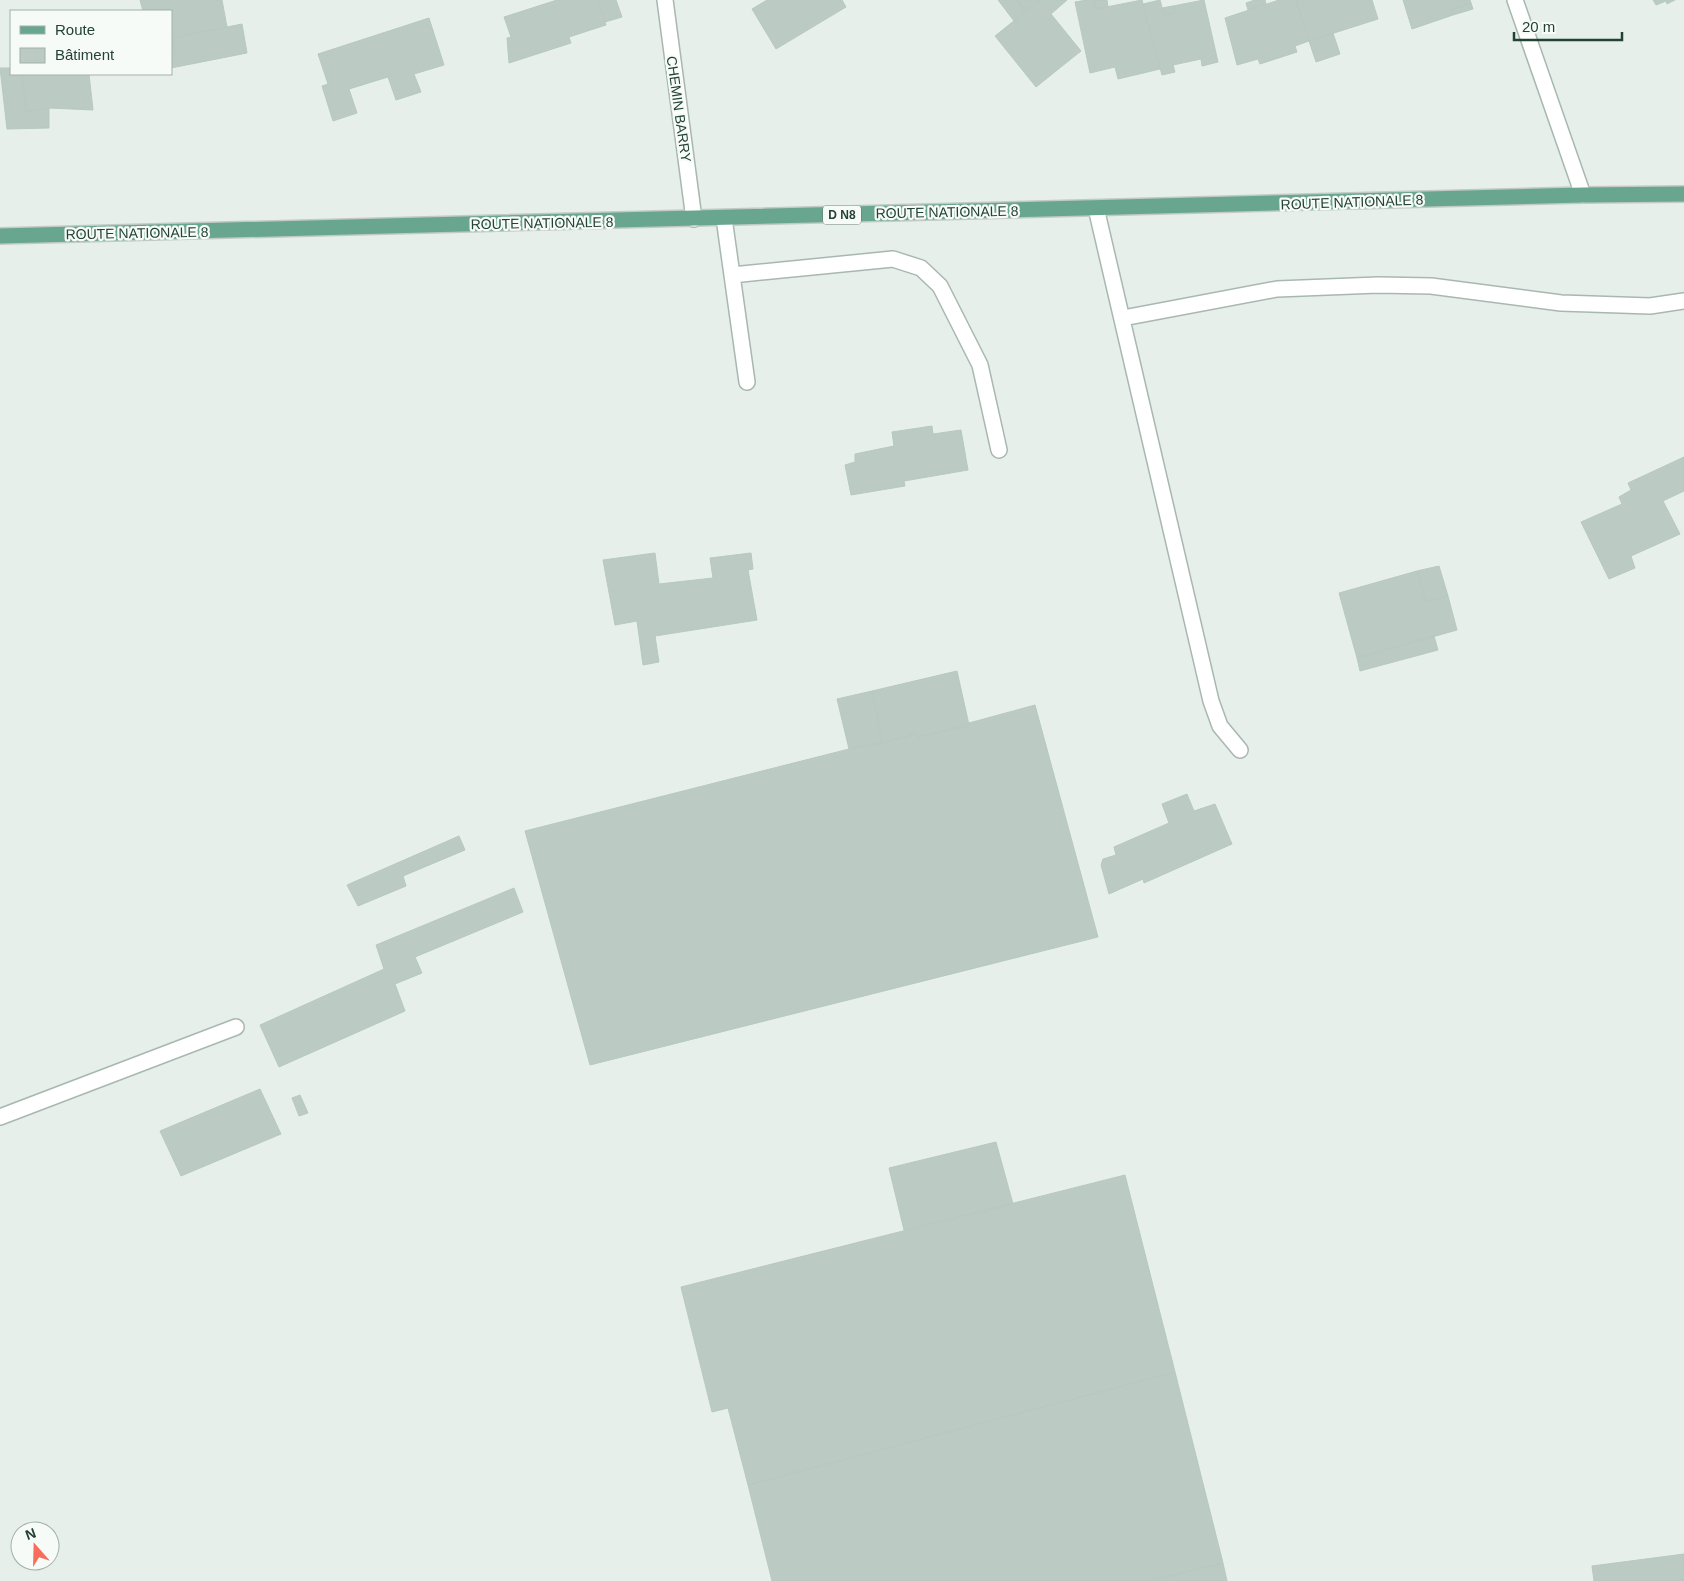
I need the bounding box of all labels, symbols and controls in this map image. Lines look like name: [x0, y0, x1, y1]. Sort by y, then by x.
legend: [10, 10, 172, 75]
scale bar: [1514, 10, 1622, 42]
text: 20 m: [1522, 18, 1555, 35]
text: Route: [55, 21, 95, 38]
text: Bâtiment: [55, 46, 115, 63]
street label: CHEMIN BARRY: [664, 55, 694, 164]
street label: ROUTE NATIONALE 8: [1280, 192, 1424, 212]
street label: ROUTE NATIONALE 8: [875, 203, 1019, 221]
road number: D N8: [823, 206, 861, 224]
street label: ROUTE NATIONALE 8: [470, 214, 614, 232]
street label: ROUTE NATIONALE 8: [65, 224, 209, 242]
north arrow: [10, 1521, 60, 1571]
text: N: [23, 1525, 38, 1543]

